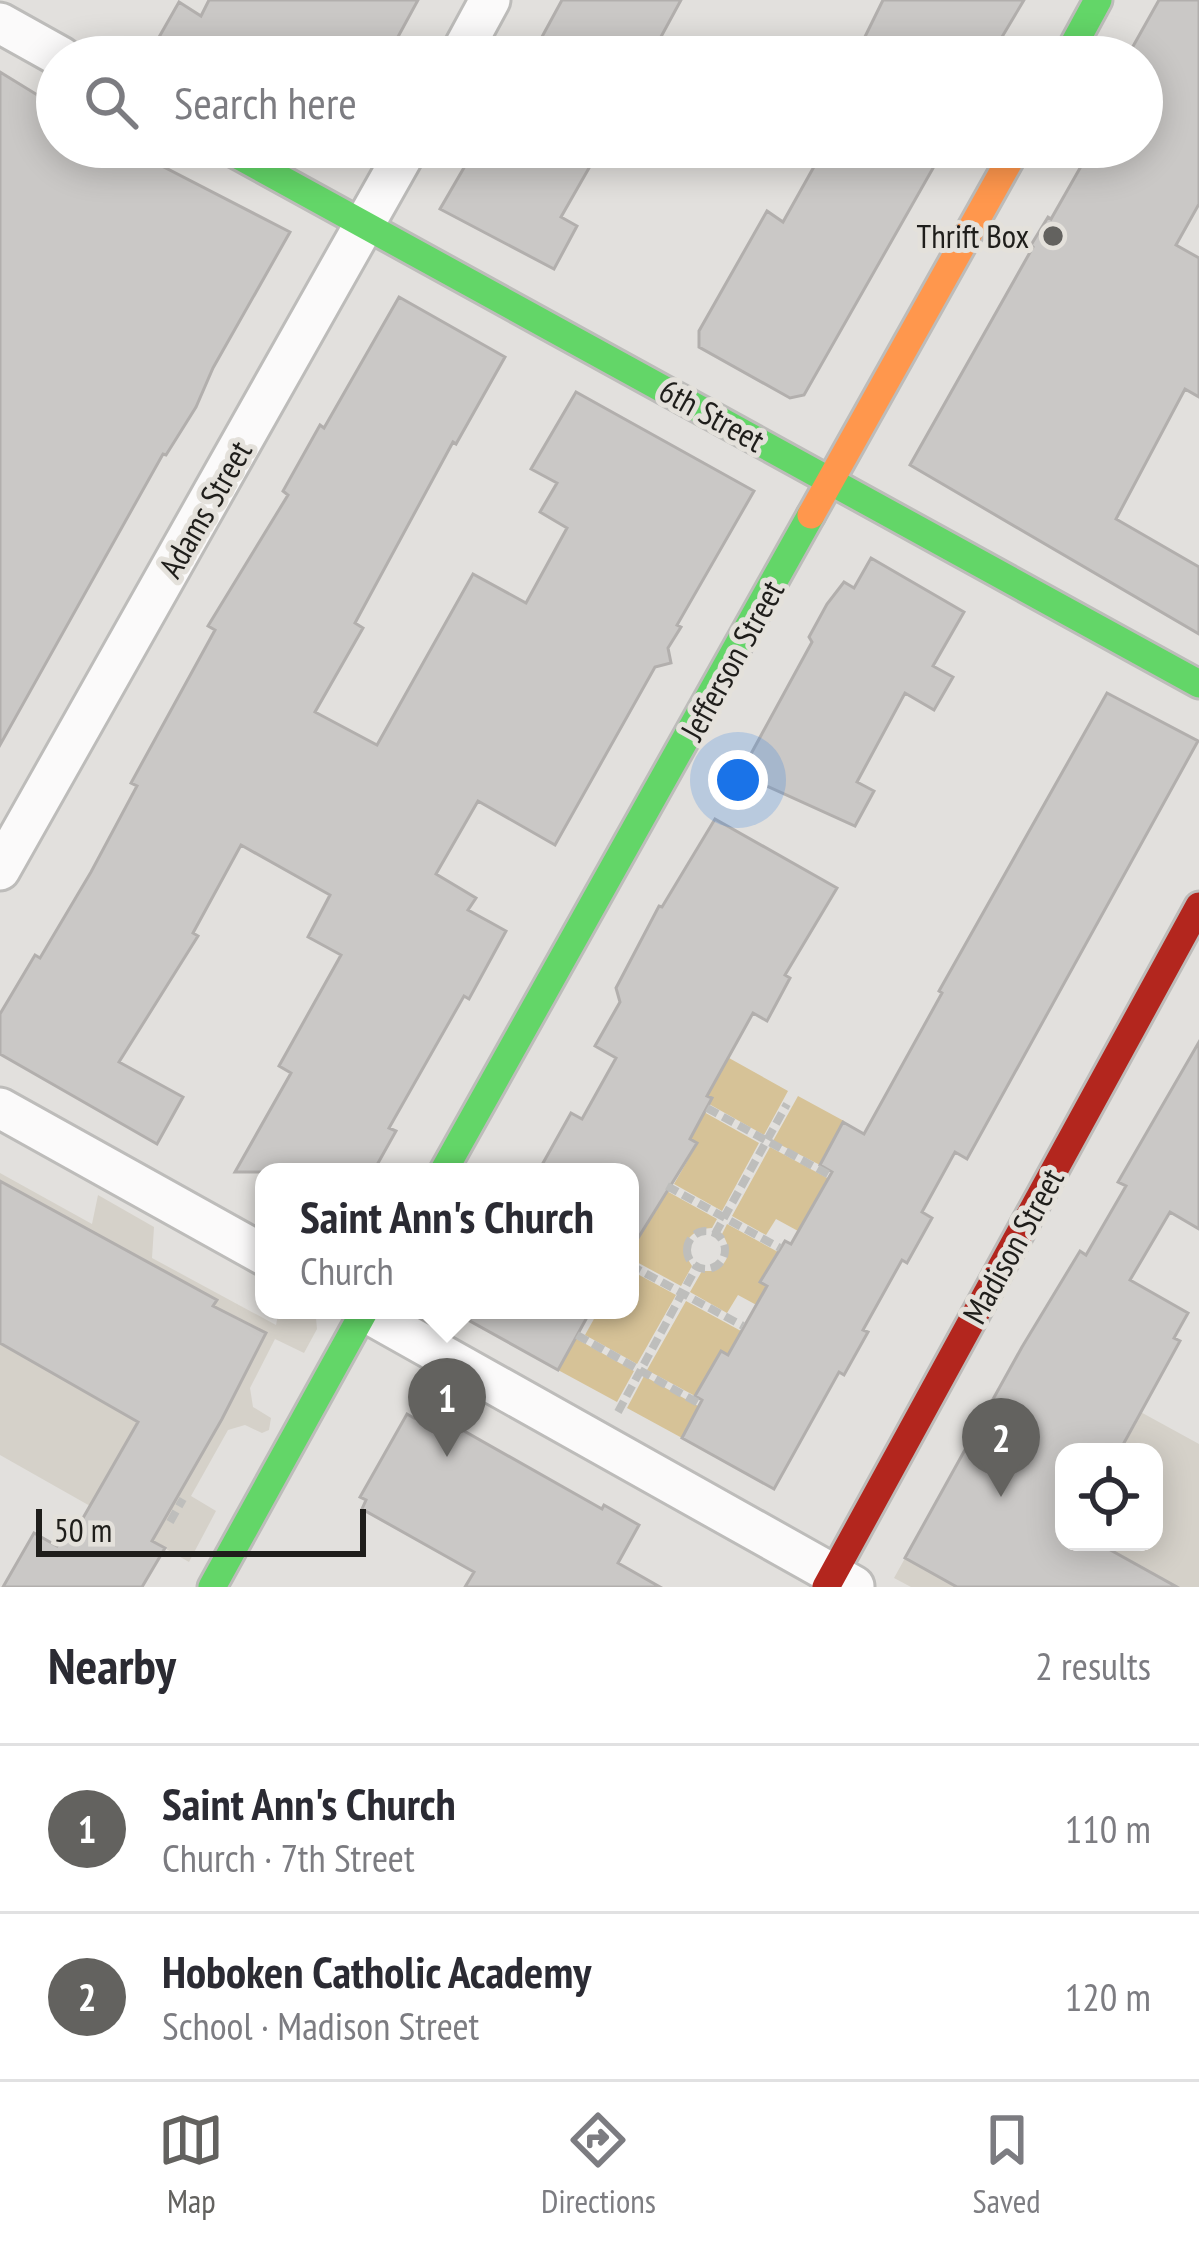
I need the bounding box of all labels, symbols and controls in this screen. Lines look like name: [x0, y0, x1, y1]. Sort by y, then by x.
search box: [36, 36, 1163, 168]
icon: search: [78, 69, 144, 135]
text: Search here: [174, 73, 357, 131]
place label: Thrift Box: [917, 214, 1029, 257]
marker: Thrift Box: [1040, 223, 1066, 249]
street label: 6th Street: [652, 368, 772, 461]
street label: Adams Street: [148, 433, 261, 585]
street label: Jefferson Street: [670, 572, 793, 748]
your location: [708, 750, 768, 810]
street label: Madison Street: [952, 1161, 1073, 1331]
popup: [255, 1163, 639, 1319]
text: Saint Ann's Church: [300, 1187, 594, 1245]
text: Church: [300, 1245, 394, 1296]
pin: 1: [408, 1358, 486, 1457]
pin: 2: [962, 1398, 1040, 1497]
map controls: [1055, 1443, 1163, 1551]
button: locate: [1055, 1443, 1163, 1551]
scale bar: [36, 1503, 366, 1556]
text: 50 m: [54, 1508, 112, 1551]
text: Nearby: [48, 1632, 176, 1698]
text: 2 results: [1035, 1640, 1151, 1691]
text: Saint Ann's Church: [162, 1774, 456, 1832]
text: 1: [78, 1803, 96, 1854]
text: 110 m: [1065, 1803, 1151, 1854]
text: Church · 7th Street: [162, 1832, 415, 1883]
text: Hoboken Catholic Academy: [162, 1942, 591, 2000]
text: 2: [78, 1971, 96, 2022]
text: 120 m: [1065, 1971, 1151, 2022]
text: School · Madison Street: [162, 2000, 479, 2051]
tab: Map: [158, 2107, 224, 2222]
tab: Directions: [541, 2107, 656, 2222]
tab: Saved: [973, 2107, 1041, 2222]

